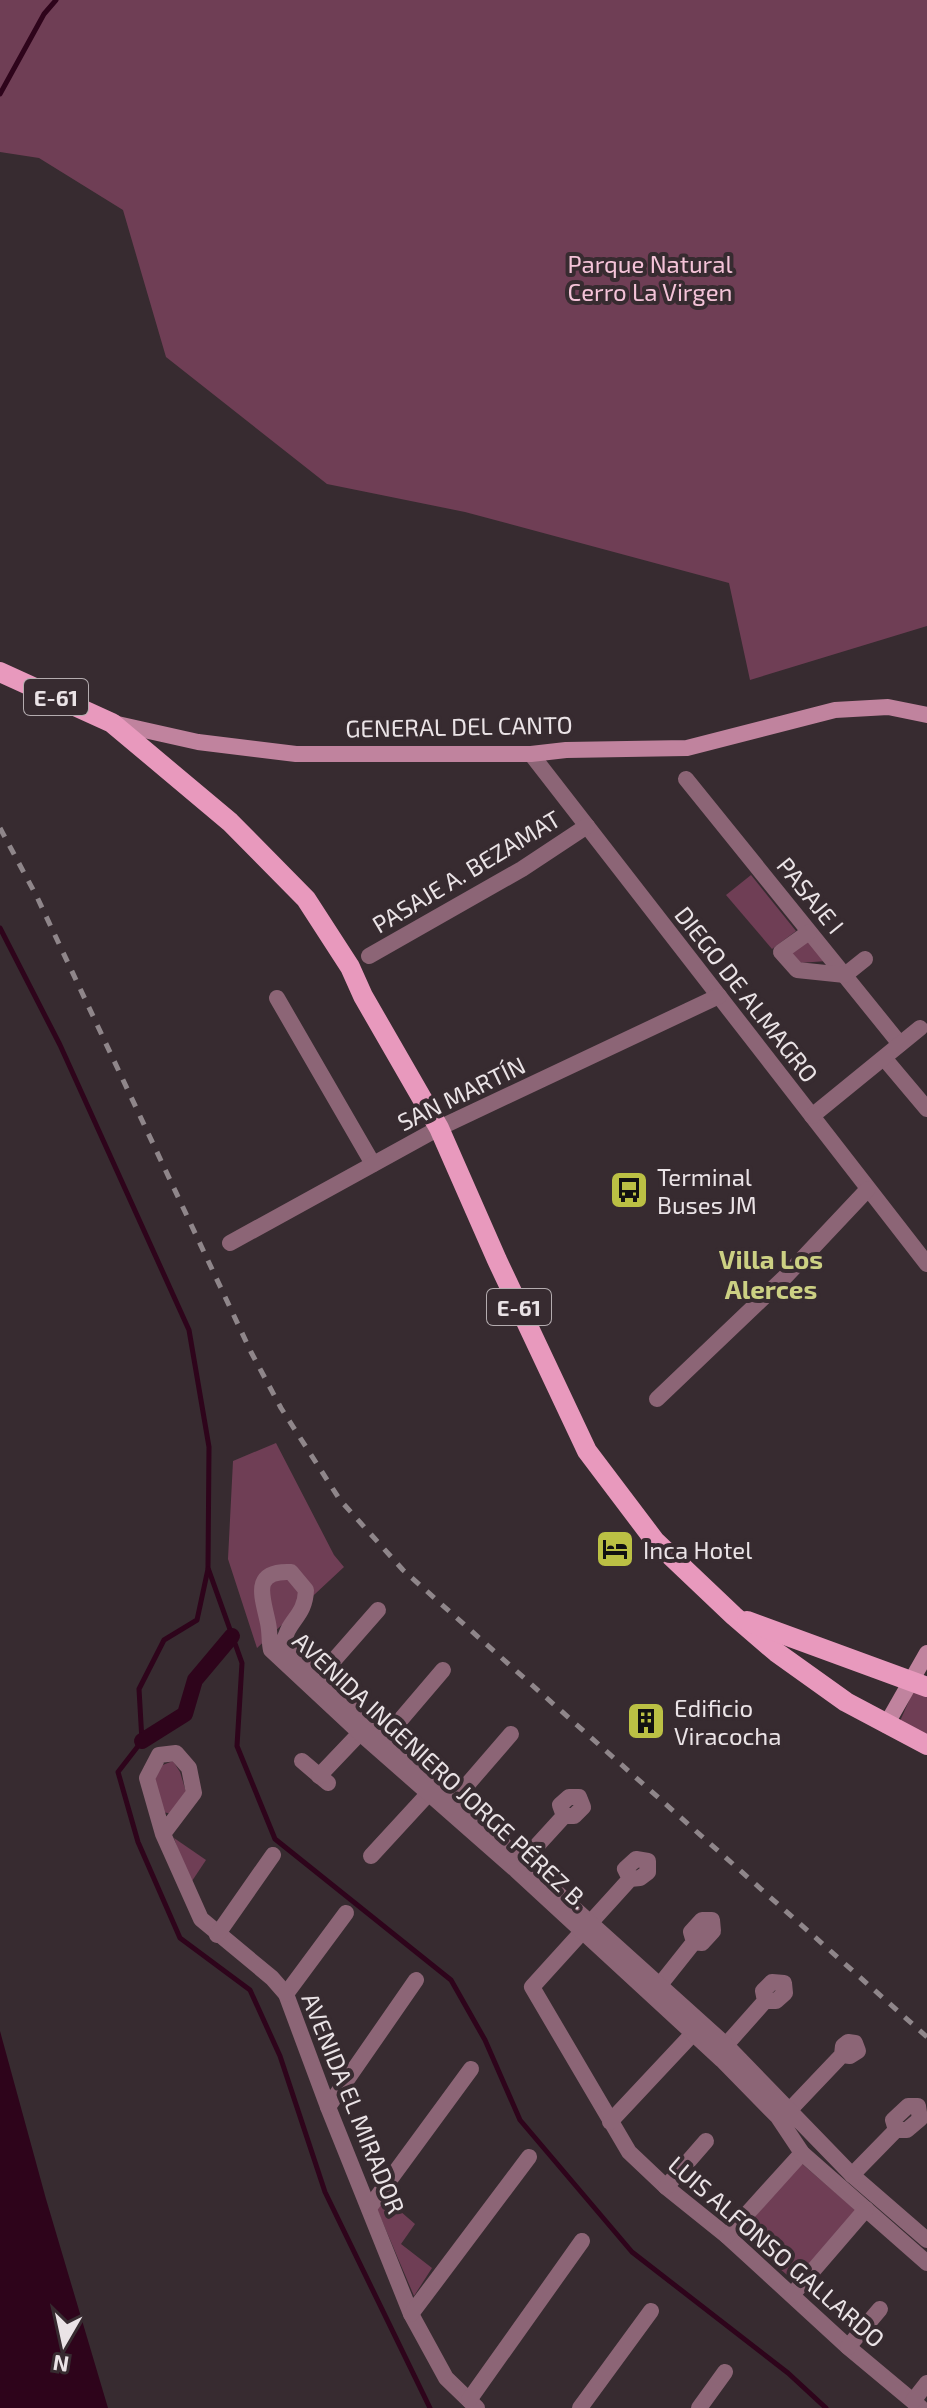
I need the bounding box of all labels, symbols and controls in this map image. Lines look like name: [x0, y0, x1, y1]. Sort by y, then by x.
park label: Parque Natural Cerro La Virgen: [567, 249, 733, 306]
road number: E-61: [24, 679, 88, 715]
street label: GENERAL DEL CANTO: [345, 710, 573, 742]
street label: PASAJE A. BEZAMAT: [367, 803, 565, 939]
street label: PASAJE I: [771, 851, 851, 939]
street label: DIEGO DE ALMAGRO: [669, 900, 825, 1088]
street label: SAN MARTÍN: [392, 1050, 530, 1136]
place label: Terminal Buses JM: [657, 1162, 757, 1219]
bus stop icon: Terminal Buses JM: [608, 1169, 650, 1211]
district label: Villa Los Alerces: [719, 1243, 823, 1304]
road number: E-61: [487, 1289, 551, 1325]
hotel icon: Inca Hotel: [594, 1528, 636, 1570]
place label: Inca Hotel: [643, 1535, 752, 1564]
street label: AVENIDA INGENIERO JORGE PÉREZ B.: [287, 1625, 595, 1915]
place label: Edificio Viracocha: [674, 1693, 781, 1750]
building icon: Edificio Viracocha: [625, 1700, 667, 1742]
street label: AVENIDA EL MIRADOR: [296, 1988, 412, 2218]
street label: LUIS ALFONSO GALLARDO: [663, 2149, 891, 2353]
north arrow: [24, 2304, 104, 2384]
text: N: [51, 2351, 71, 2379]

